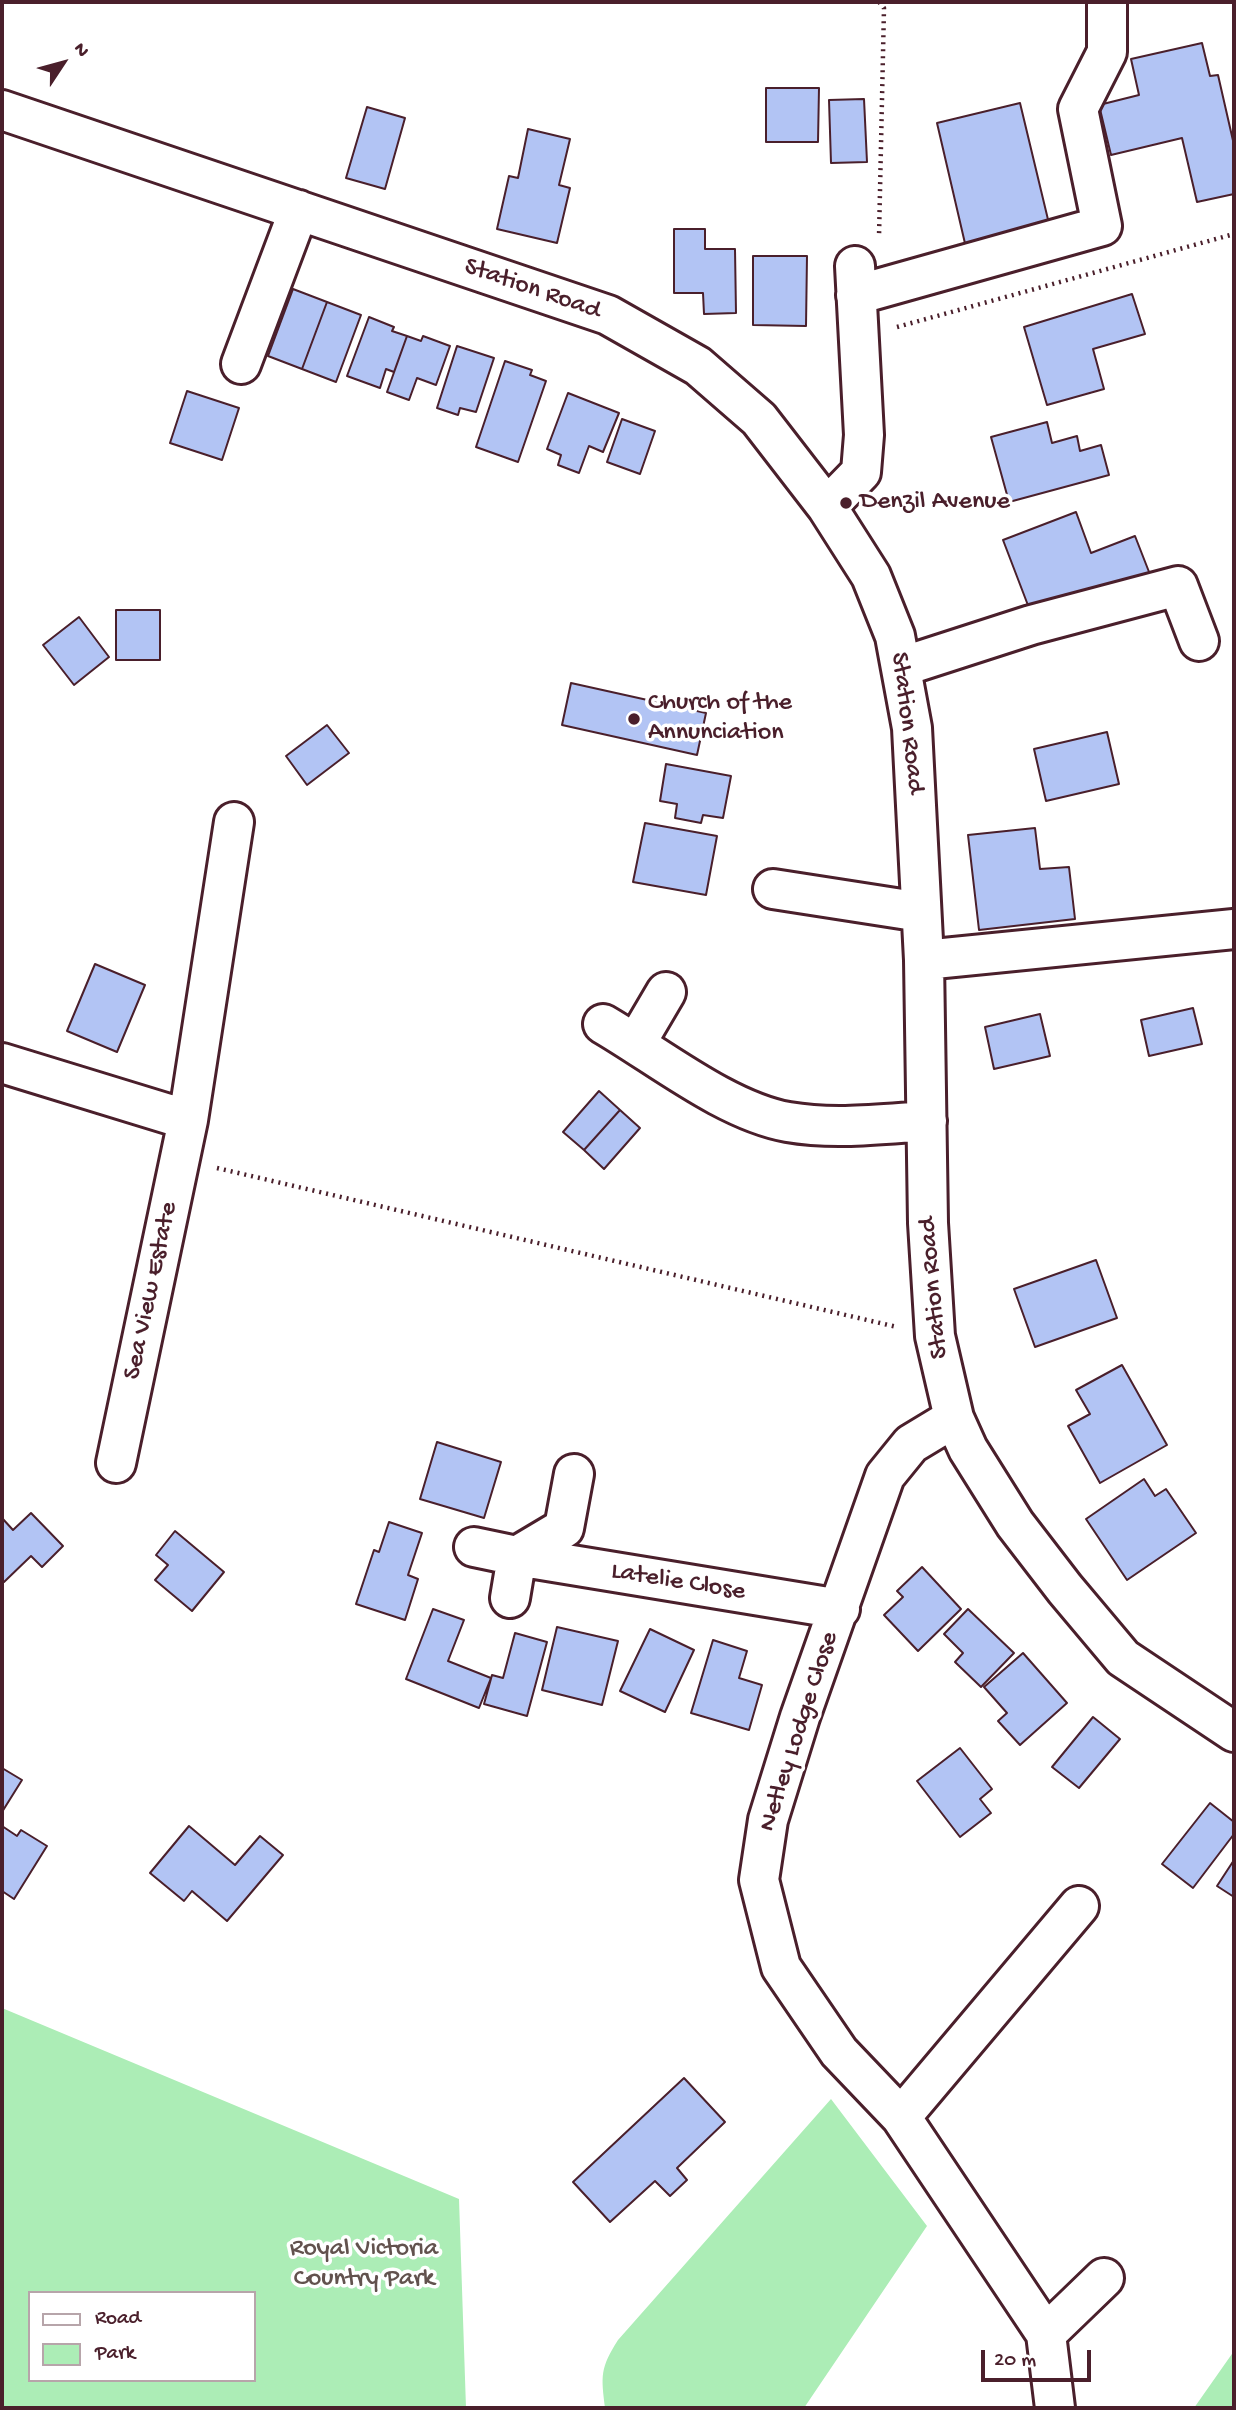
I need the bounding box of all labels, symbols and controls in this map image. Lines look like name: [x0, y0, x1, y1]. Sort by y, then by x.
north arrow: [28, 28, 98, 98]
text: N: [67, 39, 93, 62]
street label: Station Road: [460, 252, 604, 328]
place label: Denzil Avenue: [860, 487, 1010, 519]
marker: Denzil Avenue: [838, 495, 854, 511]
street label: Station Road: [882, 651, 930, 795]
place label: Church of the Annunciation: [648, 688, 792, 750]
marker: Church of the Annunciation: [626, 711, 642, 727]
street label: Sea View Estate: [118, 1199, 186, 1383]
street label: Station Road: [913, 1216, 957, 1360]
street label: Latelie Close: [609, 1557, 747, 1609]
street label: Netley Lodge Close: [753, 1628, 847, 1836]
park label: Royal Victoria Country Park: [290, 2234, 438, 2296]
legend: [28, 2291, 256, 2382]
text: Road: [95, 2307, 141, 2332]
scale bar: [984, 2336, 1094, 2380]
text: Park: [95, 2342, 135, 2367]
text: 20 m: [994, 2349, 1036, 2374]

